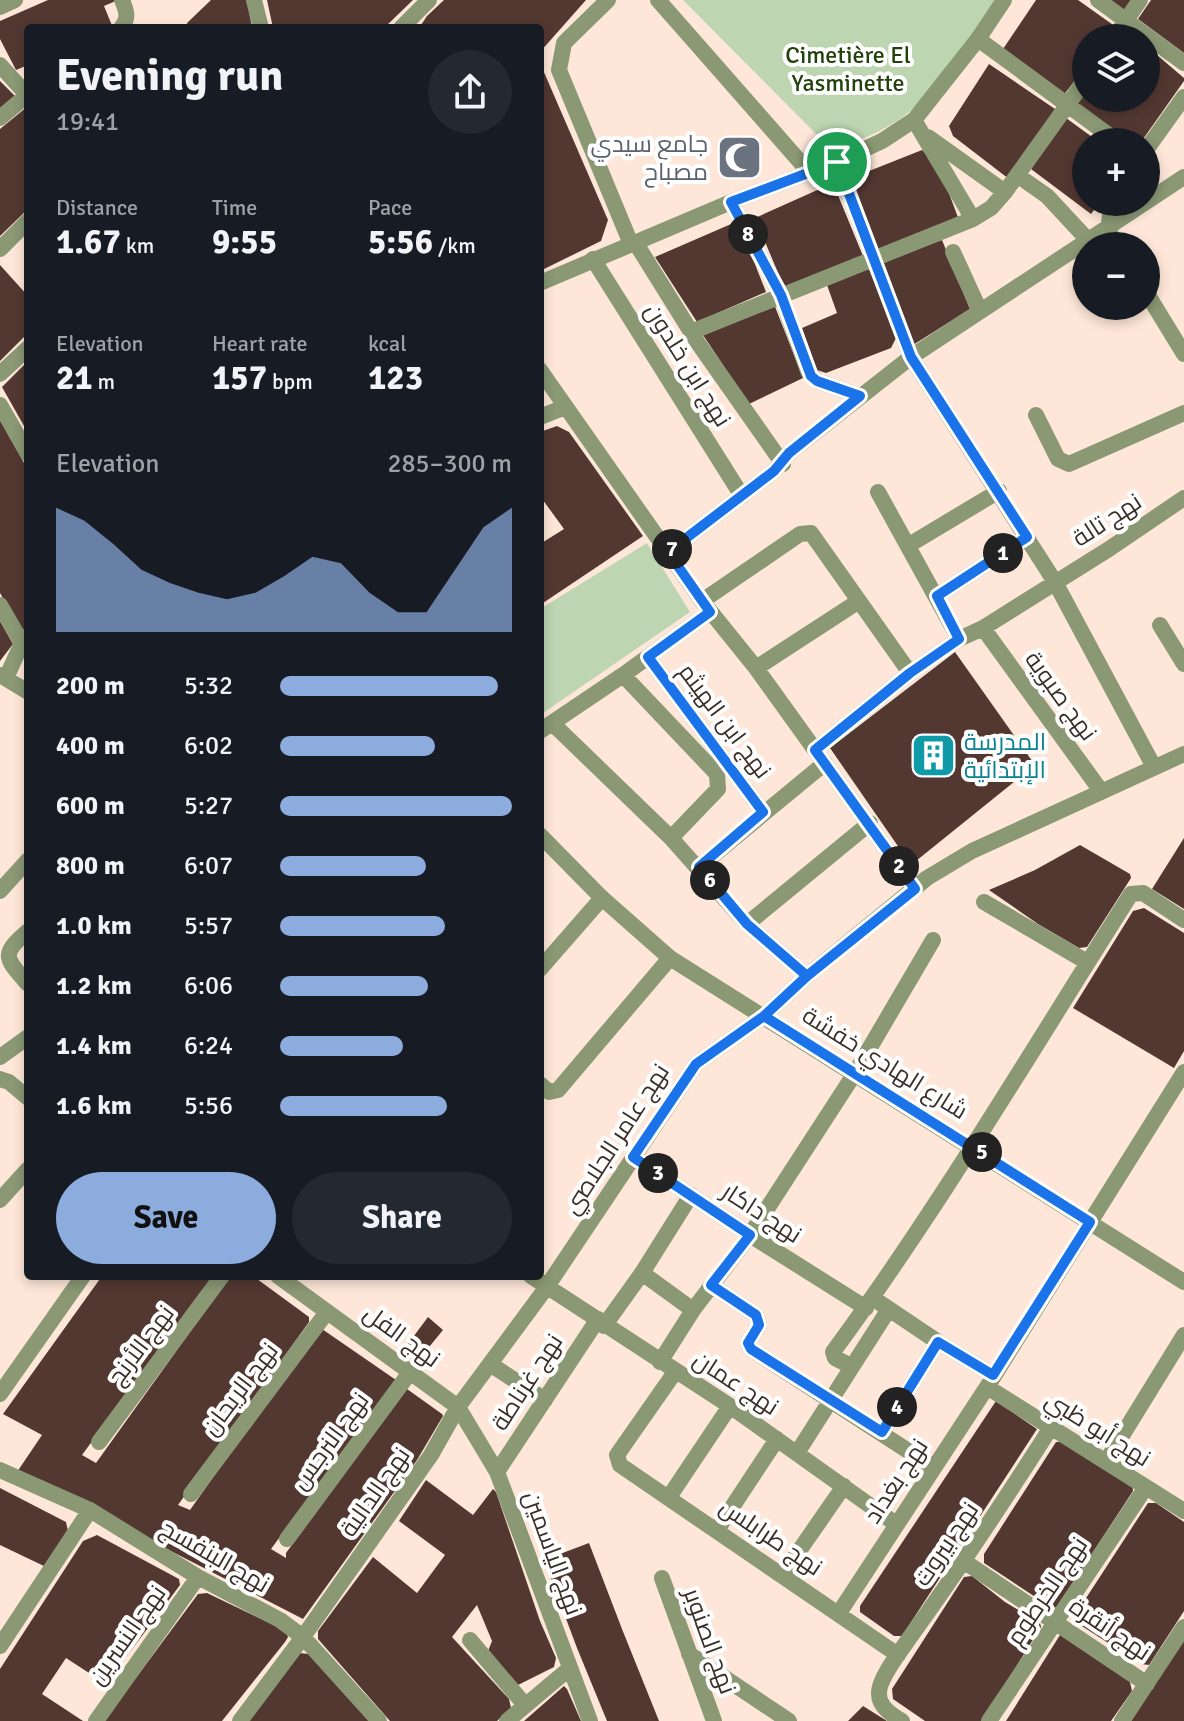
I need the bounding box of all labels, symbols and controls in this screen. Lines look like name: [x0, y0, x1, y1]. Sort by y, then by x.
map controls: [1072, 24, 1160, 320]
button: layers: [1072, 24, 1160, 112]
park label: Cimetière El Yasminette: [785, 40, 911, 98]
text: Evening run: [56, 49, 283, 103]
button: share: [428, 50, 512, 134]
text: 19:41: [56, 106, 119, 138]
pin: [803, 128, 871, 196]
button: +: [1072, 128, 1160, 216]
place label: جامع سيدي مصباح: [591, 129, 708, 188]
mosque icon: جامع سيدي مصباح: [715, 134, 763, 182]
icon: arrive: [815, 140, 859, 184]
text: Distance: [56, 194, 138, 221]
text: Time: [212, 194, 257, 221]
text: Pace: [368, 194, 412, 221]
pin: 8: [728, 214, 768, 254]
text: 8: [742, 220, 754, 247]
text: 1.67: [56, 221, 121, 263]
text: 9:55: [212, 221, 277, 263]
text: 5:56: [368, 221, 433, 263]
text: km: [121, 232, 154, 259]
text: /km: [433, 232, 476, 259]
button: −: [1072, 232, 1160, 320]
street label: نهج ابن خلدون: [637, 298, 738, 433]
text: Elevation: [56, 330, 144, 357]
text: Heart rate: [212, 330, 307, 357]
text: kcal: [368, 330, 407, 357]
text: 21: [56, 357, 93, 399]
text: 157: [212, 357, 267, 399]
text: 123: [368, 357, 423, 399]
text: m: [93, 368, 115, 395]
text: bpm: [267, 368, 313, 395]
text: Elevation: [56, 448, 160, 480]
text: 285–300 m: [388, 448, 512, 480]
street label: نهج تالة: [1067, 487, 1148, 554]
pin: 7: [652, 529, 692, 569]
pin: 1: [983, 533, 1023, 573]
text: 7: [666, 535, 678, 562]
text: 1: [997, 539, 1009, 566]
street label: نهج صبوية: [1018, 645, 1104, 747]
street label: نهج ابن الهيثم: [671, 658, 778, 785]
text: 200 m: [56, 670, 125, 702]
text: 5:32: [184, 670, 233, 702]
place label: المدرسة الإبتدائية: [964, 727, 1046, 785]
text: 400 m: [56, 730, 125, 762]
text: 6:02: [184, 730, 233, 762]
building icon: المدرسة الإبتدائية: [909, 732, 957, 780]
text: 600 m: [56, 790, 125, 822]
text: 5:27: [184, 790, 233, 822]
pin: 2: [879, 846, 919, 886]
text: 800 m: [56, 850, 125, 882]
text: 6:07: [184, 850, 233, 882]
text: 2: [893, 852, 905, 879]
pin: 6: [690, 860, 730, 900]
text: 6: [704, 866, 716, 893]
text: 1.0 km: [56, 910, 132, 942]
text: 5:57: [184, 910, 233, 942]
text: 1.2 km: [56, 970, 132, 1002]
text: 6:06: [184, 970, 233, 1002]
street label: شارع الهادي خفشة: [795, 1000, 973, 1128]
text: 1.4 km: [56, 1030, 132, 1062]
text: 6:24: [184, 1030, 233, 1062]
street label: نهج عامر الجلاصي: [556, 1058, 678, 1222]
text: 1.6 km: [56, 1090, 132, 1122]
text: 5:56: [184, 1090, 233, 1122]
pin: 5: [962, 1132, 1002, 1172]
text: 5: [976, 1138, 988, 1165]
pin: 3: [638, 1153, 678, 1193]
text: 3: [652, 1159, 664, 1186]
button: Save: [56, 1172, 276, 1264]
button: Share: [292, 1172, 512, 1264]
street label: نهج داكار: [714, 1175, 808, 1251]
street label: نهج الفل: [357, 1298, 446, 1375]
street label: نهج الأرنج: [101, 1299, 182, 1391]
street label: نهج غرناطة: [485, 1328, 570, 1437]
street label: نهج الريحان: [195, 1337, 285, 1442]
street label: نهج عمان: [687, 1344, 784, 1423]
street label: نهج أبو ظبي: [1037, 1384, 1157, 1477]
street label: نهج النرجس: [285, 1386, 376, 1496]
pin: 4: [877, 1387, 917, 1427]
text: 4: [891, 1393, 903, 1420]
street label: نهج بغداد: [858, 1433, 935, 1530]
street label: نهج الدالية: [333, 1441, 417, 1543]
street label: نهج الياسمين: [516, 1487, 589, 1619]
street label: نهج طرابلس: [713, 1492, 828, 1583]
street label: نهج بيروت: [907, 1496, 986, 1592]
street label: نهج البنفسج: [155, 1513, 275, 1600]
street label: نهج الخرطوم: [1000, 1531, 1095, 1651]
street label: نهج النسرين: [82, 1579, 173, 1691]
street label: نهج الصنوبر: [675, 1582, 743, 1698]
street label: نهج أنقرة: [1063, 1590, 1157, 1668]

